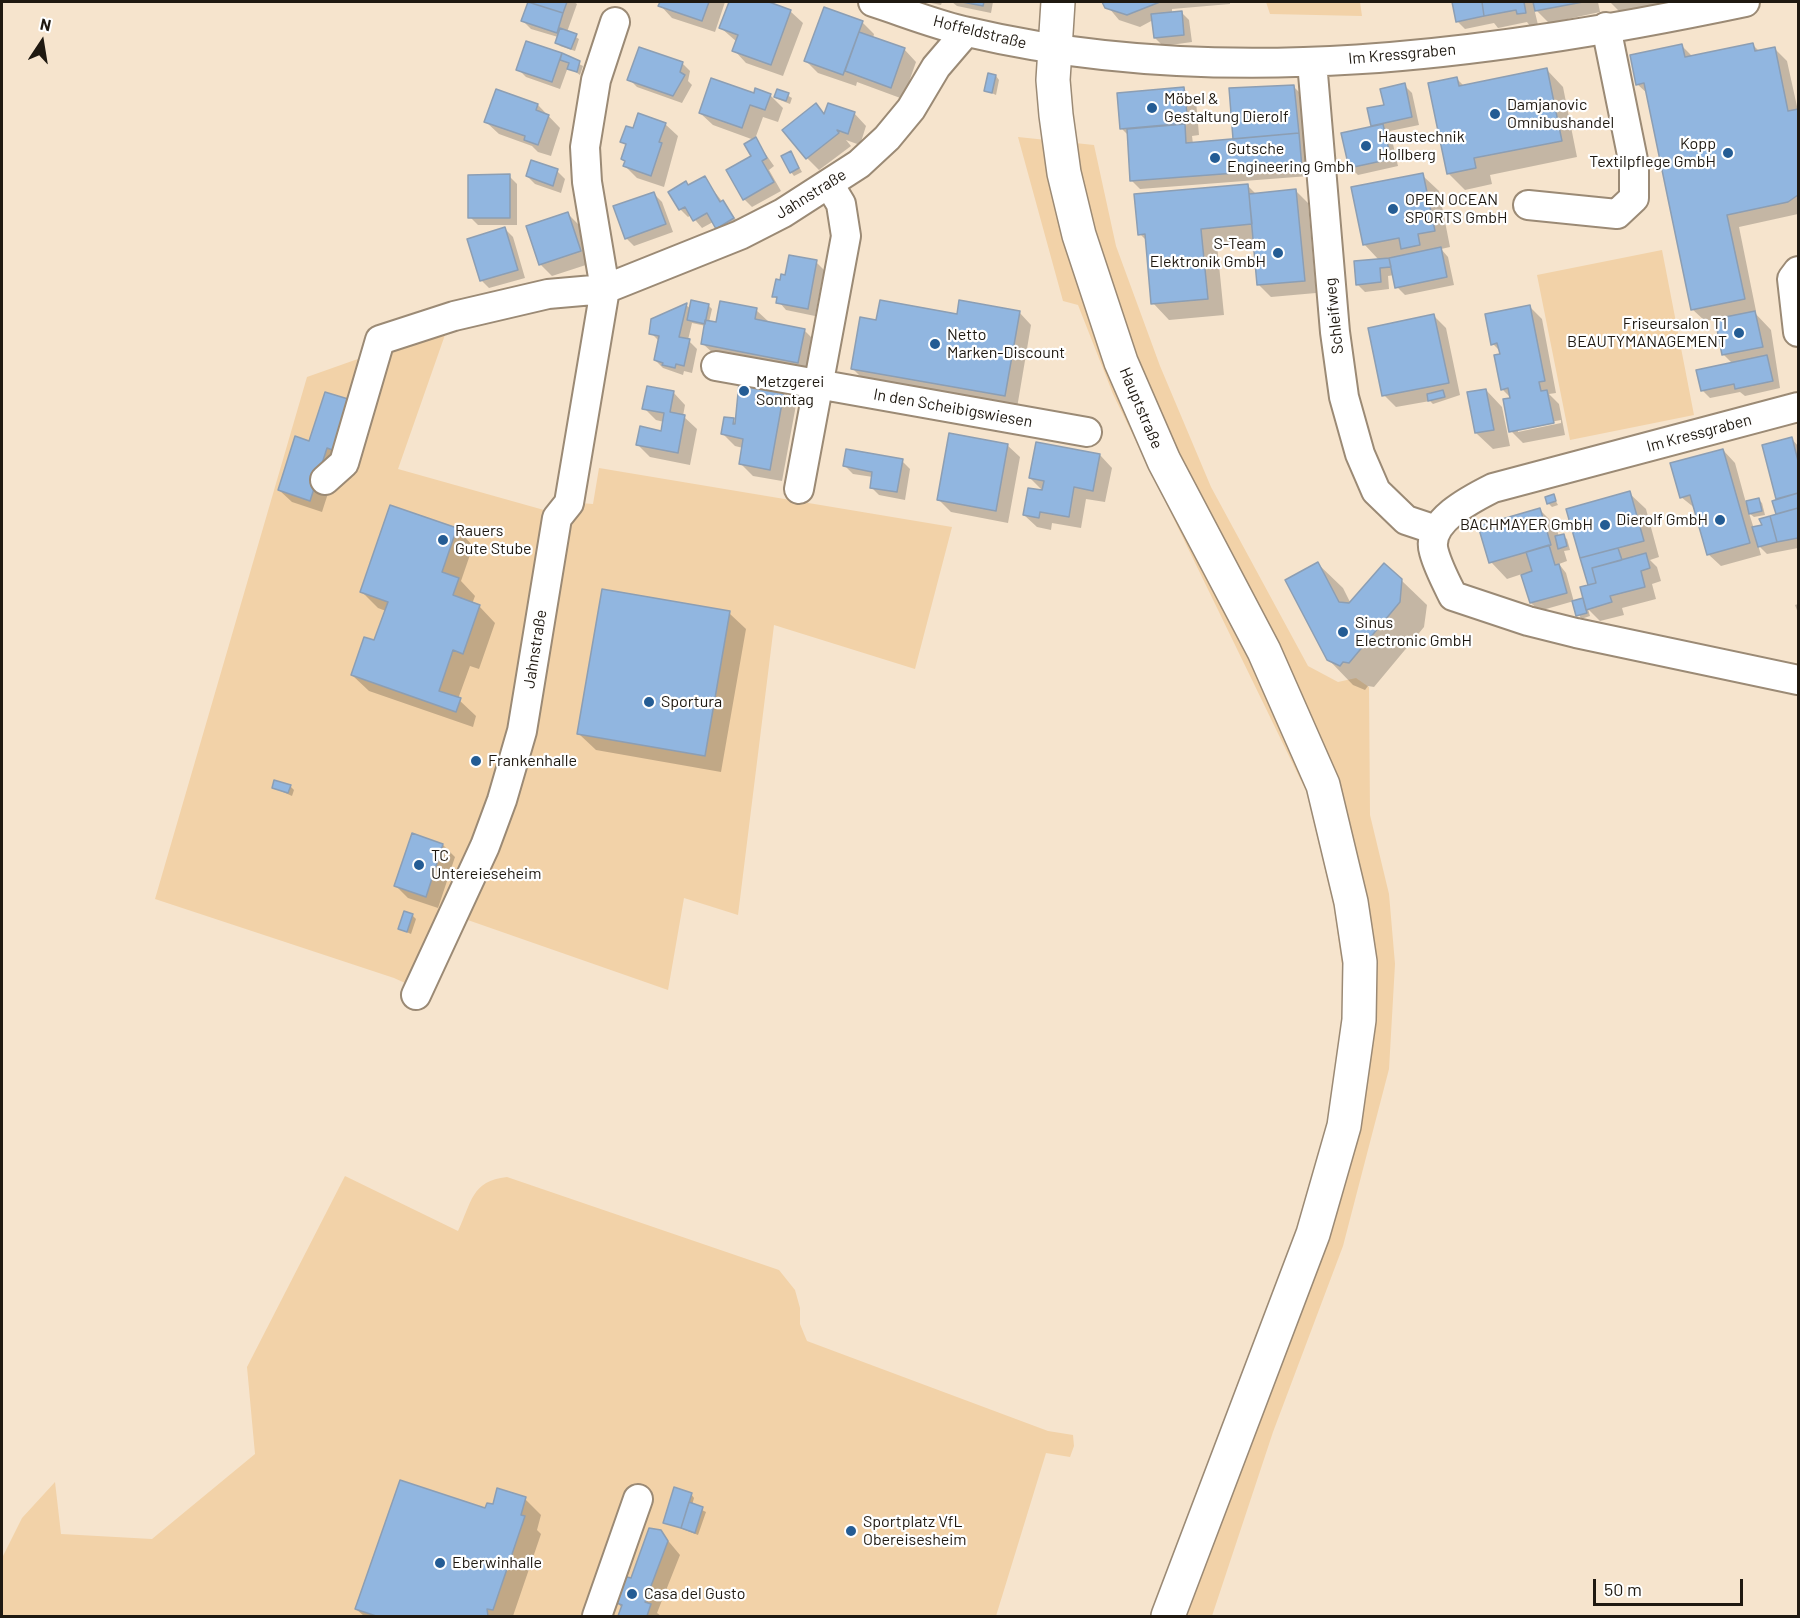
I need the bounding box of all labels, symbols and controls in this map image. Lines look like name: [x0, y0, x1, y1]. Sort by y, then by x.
street label: Hoffeldstraße: [931, 11, 1029, 53]
north arrow: [12, 12, 72, 72]
text: N: [39, 14, 53, 34]
street label: Im Kressgraben: [1347, 40, 1457, 68]
place label: Möbel & Gestaltung Dierolf: [1164, 89, 1289, 127]
place label: Damjanovic Omnibushandel: [1507, 95, 1614, 133]
marker: Möbel & Gestaltung Dierolf: [1145, 101, 1159, 115]
marker: Damjanovic Omnibushandel: [1488, 107, 1502, 121]
place label: Haustechnik Hollberg: [1378, 127, 1465, 165]
place label: Kopp Textilpflege GmbH: [1589, 134, 1716, 172]
place label: Gutsche Engineering Gmbh: [1227, 139, 1354, 177]
marker: Haustechnik Hollberg: [1359, 139, 1373, 153]
marker: Kopp Textilpflege GmbH: [1721, 146, 1735, 160]
marker: Gutsche Engineering Gmbh: [1208, 151, 1222, 165]
street label: Jahnstraße: [772, 165, 850, 223]
place label: OPEN OCEAN SPORTS GmbH: [1405, 190, 1507, 228]
marker: OPEN OCEAN SPORTS GmbH: [1386, 202, 1400, 216]
place label: S-Team Elektronik GmbH: [1150, 234, 1266, 272]
marker: S-Team Elektronik GmbH: [1271, 246, 1285, 260]
street label: Schleifweg: [1320, 277, 1348, 355]
place label: Friseursalon T1 BEAUTYMANAGEMENT: [1567, 314, 1727, 352]
place label: Netto Marken-Discount: [947, 325, 1065, 363]
marker: Friseursalon T1 BEAUTYMANAGEMENT: [1732, 326, 1746, 340]
marker: Netto Marken-Discount: [928, 337, 942, 351]
street label: Hauptstraße: [1115, 364, 1167, 452]
place label: Metzgerei Sonntag: [756, 372, 824, 410]
marker: Metzgerei Sonntag: [737, 384, 751, 398]
street label: In den Scheibigswiesen: [872, 385, 1034, 431]
street label: Im Kressgraben: [1644, 410, 1754, 456]
place label: Dierolf GmbH: [1616, 510, 1708, 530]
marker: Dierolf GmbH: [1713, 513, 1727, 527]
place label: BACHMAYER GmbH: [1460, 515, 1593, 535]
marker: BACHMAYER GmbH: [1598, 518, 1612, 532]
place label: Rauers Gute Stube: [455, 521, 532, 559]
marker: Rauers Gute Stube: [436, 533, 450, 547]
street label: Jahnstraße: [519, 608, 551, 690]
place label: Sinus Electronic GmbH: [1355, 613, 1472, 651]
marker: Sinus Electronic GmbH: [1336, 625, 1350, 639]
place label: Sportura: [661, 692, 722, 712]
marker: Sportura: [642, 695, 656, 709]
place label: Frankenhalle: [488, 751, 577, 771]
marker: Frankenhalle: [469, 754, 483, 768]
place label: TC Untereieseheim: [431, 846, 541, 884]
marker: TC Untereieseheim: [412, 858, 426, 872]
place label: Sportplatz VfL Obereisesheim: [863, 1512, 967, 1550]
marker: Sportplatz VfL Obereisesheim: [844, 1524, 858, 1538]
place label: Eberwinhalle: [452, 1553, 542, 1573]
marker: Eberwinhalle: [433, 1556, 447, 1570]
scale bar: [1596, 1567, 1746, 1605]
text: 50 m: [1604, 1578, 1642, 1600]
place label: Casa del Gusto: [644, 1584, 745, 1604]
marker: Casa del Gusto: [625, 1587, 639, 1601]

